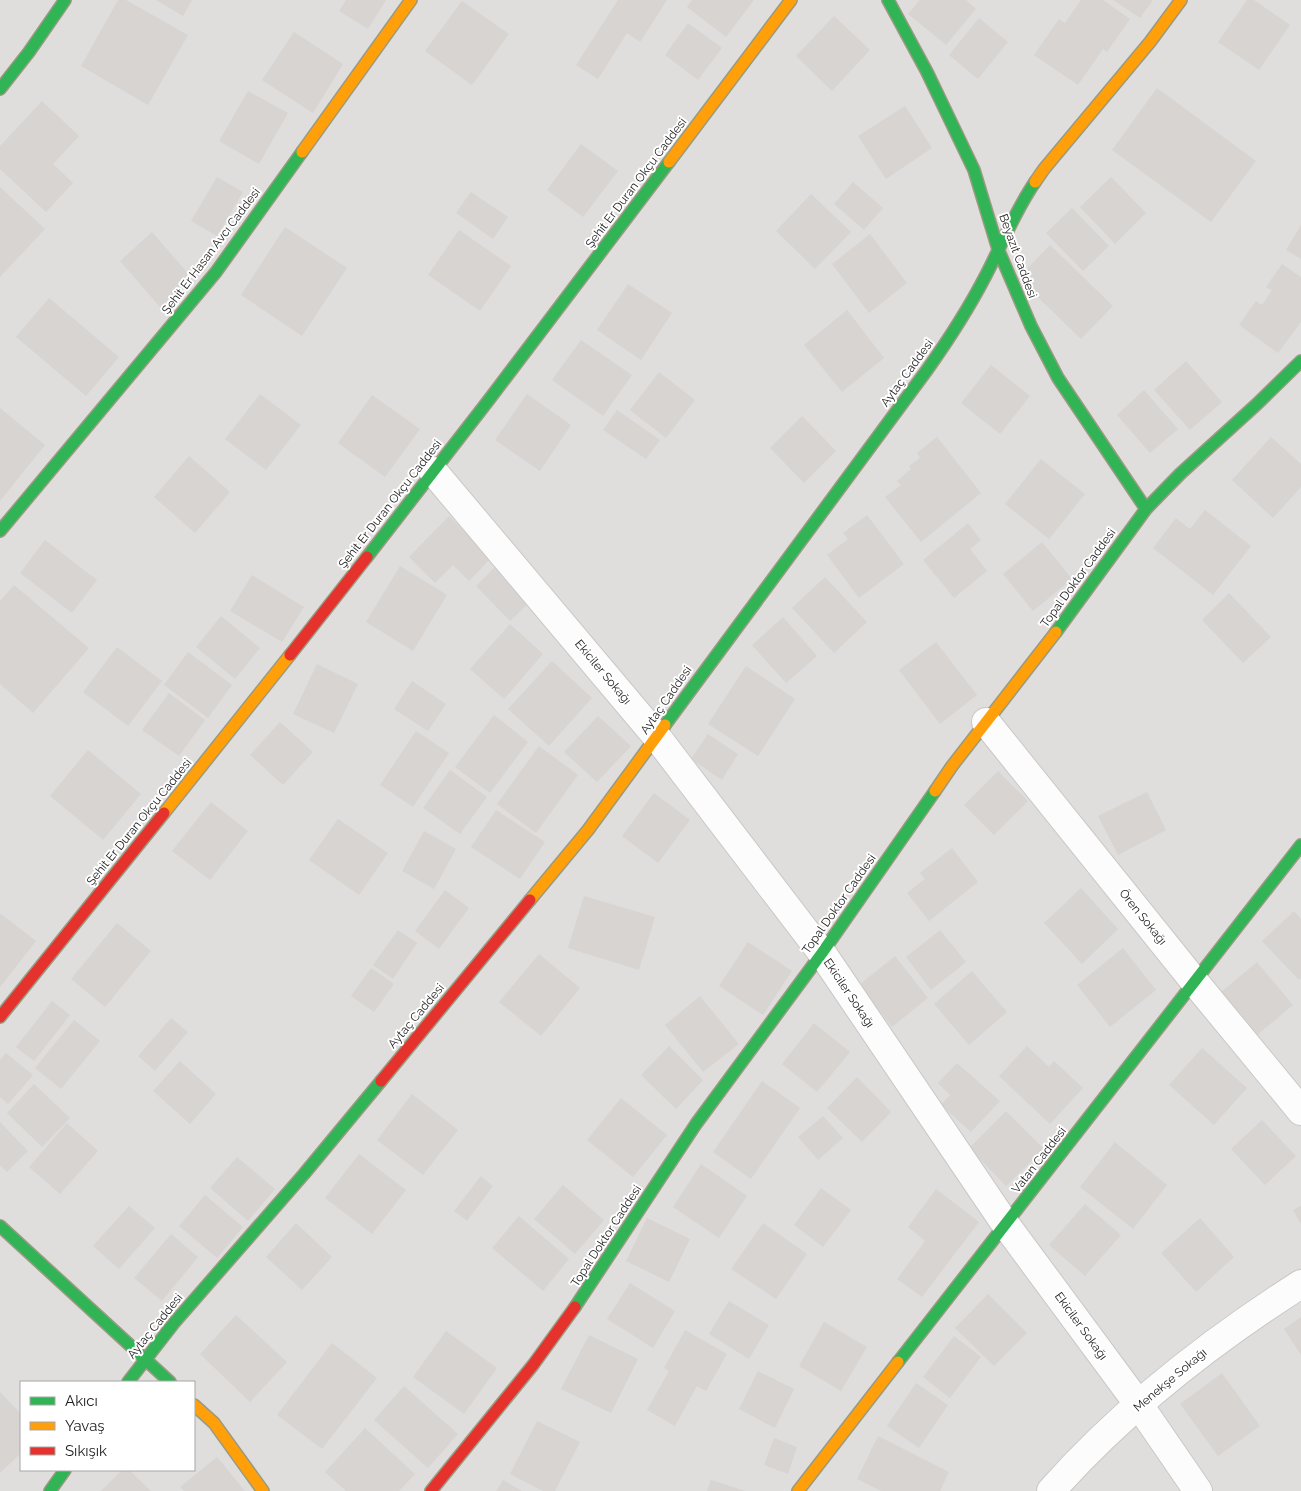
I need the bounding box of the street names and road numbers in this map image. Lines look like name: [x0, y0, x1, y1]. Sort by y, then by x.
street label: Şehit Er Duran Okçu Caddesi: [583, 115, 689, 251]
street label: Şehit Er Hasan Avcı Caddesi: [159, 185, 263, 317]
street label: Beyazıt Caddesi: [996, 212, 1040, 300]
street label: Aytaç Caddesi: [878, 337, 936, 409]
street label: Şehit Er Duran Okçu Caddesi: [336, 437, 444, 571]
street label: Topal Doktor Caddesi: [1038, 526, 1118, 630]
street label: Ekiciler Sokağı: [572, 637, 634, 707]
street label: Aytaç Caddesi: [637, 663, 695, 737]
street label: Şehit Er Duran Okçu Caddesi: [84, 756, 194, 888]
street label: Topal Doktor Caddesi: [799, 852, 879, 956]
street label: Ören Sokağı: [1116, 886, 1170, 948]
street label: Ekiciler Sokağı: [821, 956, 877, 1030]
street label: Aytaç Caddesi: [385, 981, 447, 1051]
street label: Vatan Caddesi: [1009, 1124, 1069, 1196]
street label: Topal Doktor Caddesi: [568, 1183, 644, 1289]
street label: Ekiciler Sokağı: [1052, 1289, 1110, 1363]
street label: Aytaç Caddesi: [125, 1291, 185, 1361]
street label: Menekşe Sokağı: [1131, 1345, 1209, 1415]

